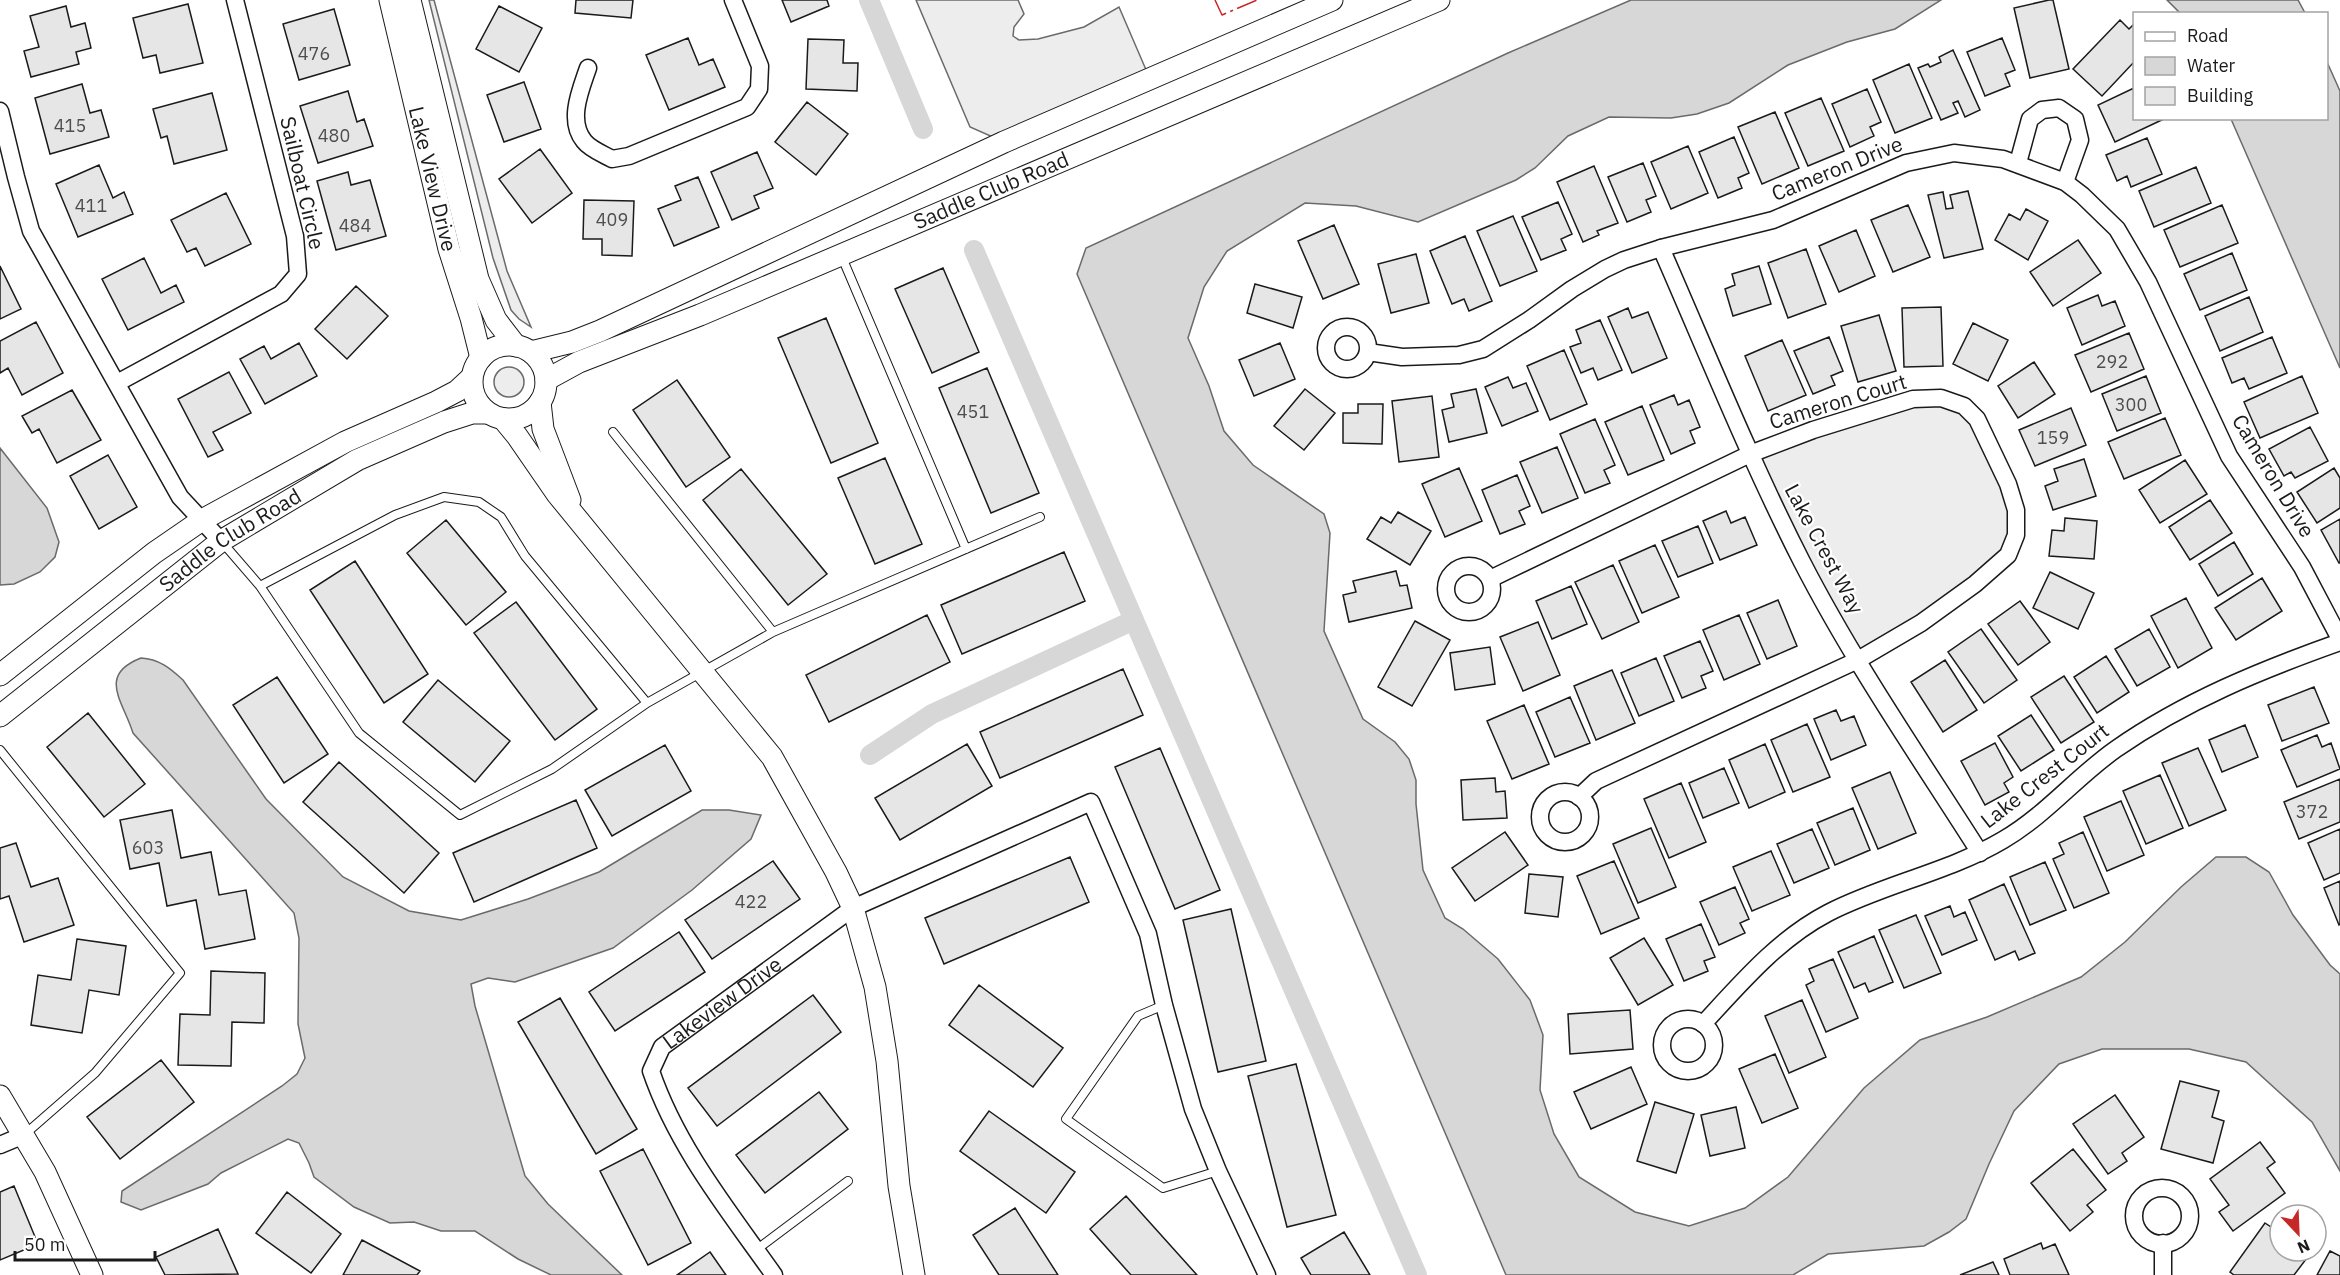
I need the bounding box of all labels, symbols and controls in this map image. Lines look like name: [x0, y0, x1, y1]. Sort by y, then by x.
legend: [2133, 12, 2328, 120]
text: Road: [2187, 24, 2228, 47]
house number: 476: [298, 42, 330, 65]
text: Water: [2187, 54, 2236, 77]
text: Building: [2187, 84, 2254, 107]
street label: Lake View Drive: [403, 103, 464, 254]
house number: 415: [54, 114, 86, 137]
street label: Sailboat Circle: [274, 114, 332, 252]
house number: 480: [318, 124, 350, 147]
street label: Cameron Drive: [1767, 129, 1906, 207]
street label: Saddle Club Road: [909, 144, 1073, 235]
house number: 411: [75, 194, 107, 217]
house number: 409: [596, 208, 628, 231]
house number: 484: [339, 214, 371, 237]
house number: 292: [2096, 350, 2128, 373]
street label: Cameron Court: [1766, 367, 1910, 435]
house number: 300: [2115, 393, 2147, 416]
house number: 451: [957, 400, 989, 423]
street label: Cameron Drive: [2226, 409, 2322, 542]
house number: 159: [2037, 426, 2069, 449]
street label: Lake Crest Way: [1779, 479, 1871, 619]
street label: Saddle Club Road: [153, 481, 306, 598]
street label: Lake Crest Court: [1975, 716, 2114, 834]
house number: 372: [2296, 800, 2328, 823]
house number: 603: [132, 836, 164, 859]
house number: 422: [735, 890, 767, 913]
street label: Lakeview Drive: [657, 950, 787, 1055]
north arrow: [2268, 1203, 2328, 1263]
scale bar: [15, 1224, 154, 1262]
text: 50 m: [24, 1233, 66, 1256]
text: N: [2295, 1235, 2313, 1258]

